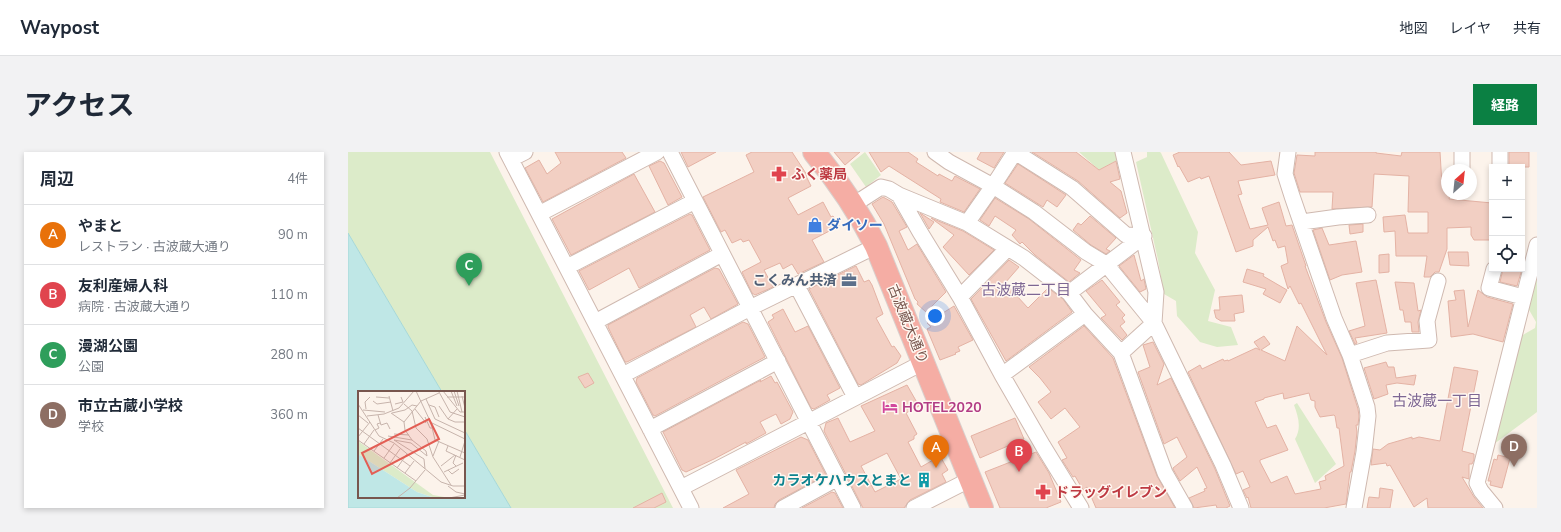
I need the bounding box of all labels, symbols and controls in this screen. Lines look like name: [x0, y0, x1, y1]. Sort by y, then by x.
text: Waypost: [20, 15, 99, 41]
text: 地図: [1399, 19, 1427, 38]
text: レイヤ: [1449, 19, 1491, 38]
text: 共有: [1513, 19, 1541, 38]
button: 経路: [1473, 84, 1537, 125]
text: アクセス: [24, 87, 135, 125]
north arrow: [1441, 164, 1477, 200]
map controls: [1489, 164, 1525, 272]
button: +: [1489, 164, 1525, 200]
pharmacy icon: ふく薬局: [770, 165, 788, 183]
place label: ふく薬局: [791, 165, 847, 184]
text: 周辺: [40, 168, 74, 191]
text: 4件: [287, 170, 308, 188]
button: −: [1489, 200, 1525, 236]
text: やまと: [78, 216, 123, 236]
shop icon: ダイソー: [806, 216, 824, 234]
place label: ダイソー: [827, 216, 883, 235]
text: A: [48, 226, 58, 244]
text: 90 m: [278, 226, 308, 244]
button: locate: [1489, 236, 1525, 272]
text: レストラン · 古波蔵大通り: [78, 238, 231, 256]
pin: C: [456, 253, 482, 286]
place label: こくみん共済: [752, 271, 837, 290]
office icon: こくみん共済: [840, 271, 858, 289]
text: 友利産婦人科: [78, 276, 168, 296]
district label: 古波蔵二丁目: [981, 280, 1071, 300]
street label: 古波蔵大通り: [883, 281, 933, 367]
text: B: [49, 286, 57, 304]
text: 110 m: [270, 286, 308, 304]
text: 病院 · 古波蔵大通り: [78, 298, 192, 316]
your location: [925, 306, 945, 326]
text: 漫湖公園: [78, 336, 138, 356]
text: C: [49, 346, 57, 364]
text: 280 m: [270, 346, 308, 364]
text: 公園: [78, 358, 104, 376]
inset map: [358, 391, 465, 498]
district label: 古波蔵一丁目: [1392, 391, 1482, 411]
text: 市立古蔵小学校: [78, 396, 183, 416]
hotel icon: HOTEL2020: [881, 398, 899, 416]
place label: HOTEL2020: [902, 398, 982, 417]
text: D: [48, 406, 58, 424]
text: 360 m: [270, 406, 308, 424]
text: 学校: [78, 418, 104, 436]
pin: D: [1501, 434, 1527, 467]
pin: A: [923, 435, 949, 468]
pin: B: [1006, 439, 1032, 472]
place label: カラオケハウスとまと: [773, 471, 912, 490]
building icon: カラオケハウスとまと: [915, 471, 933, 489]
pharmacy icon: ドラッグイレブン: [1034, 483, 1052, 501]
place label: ドラッグイレブン: [1055, 483, 1167, 502]

